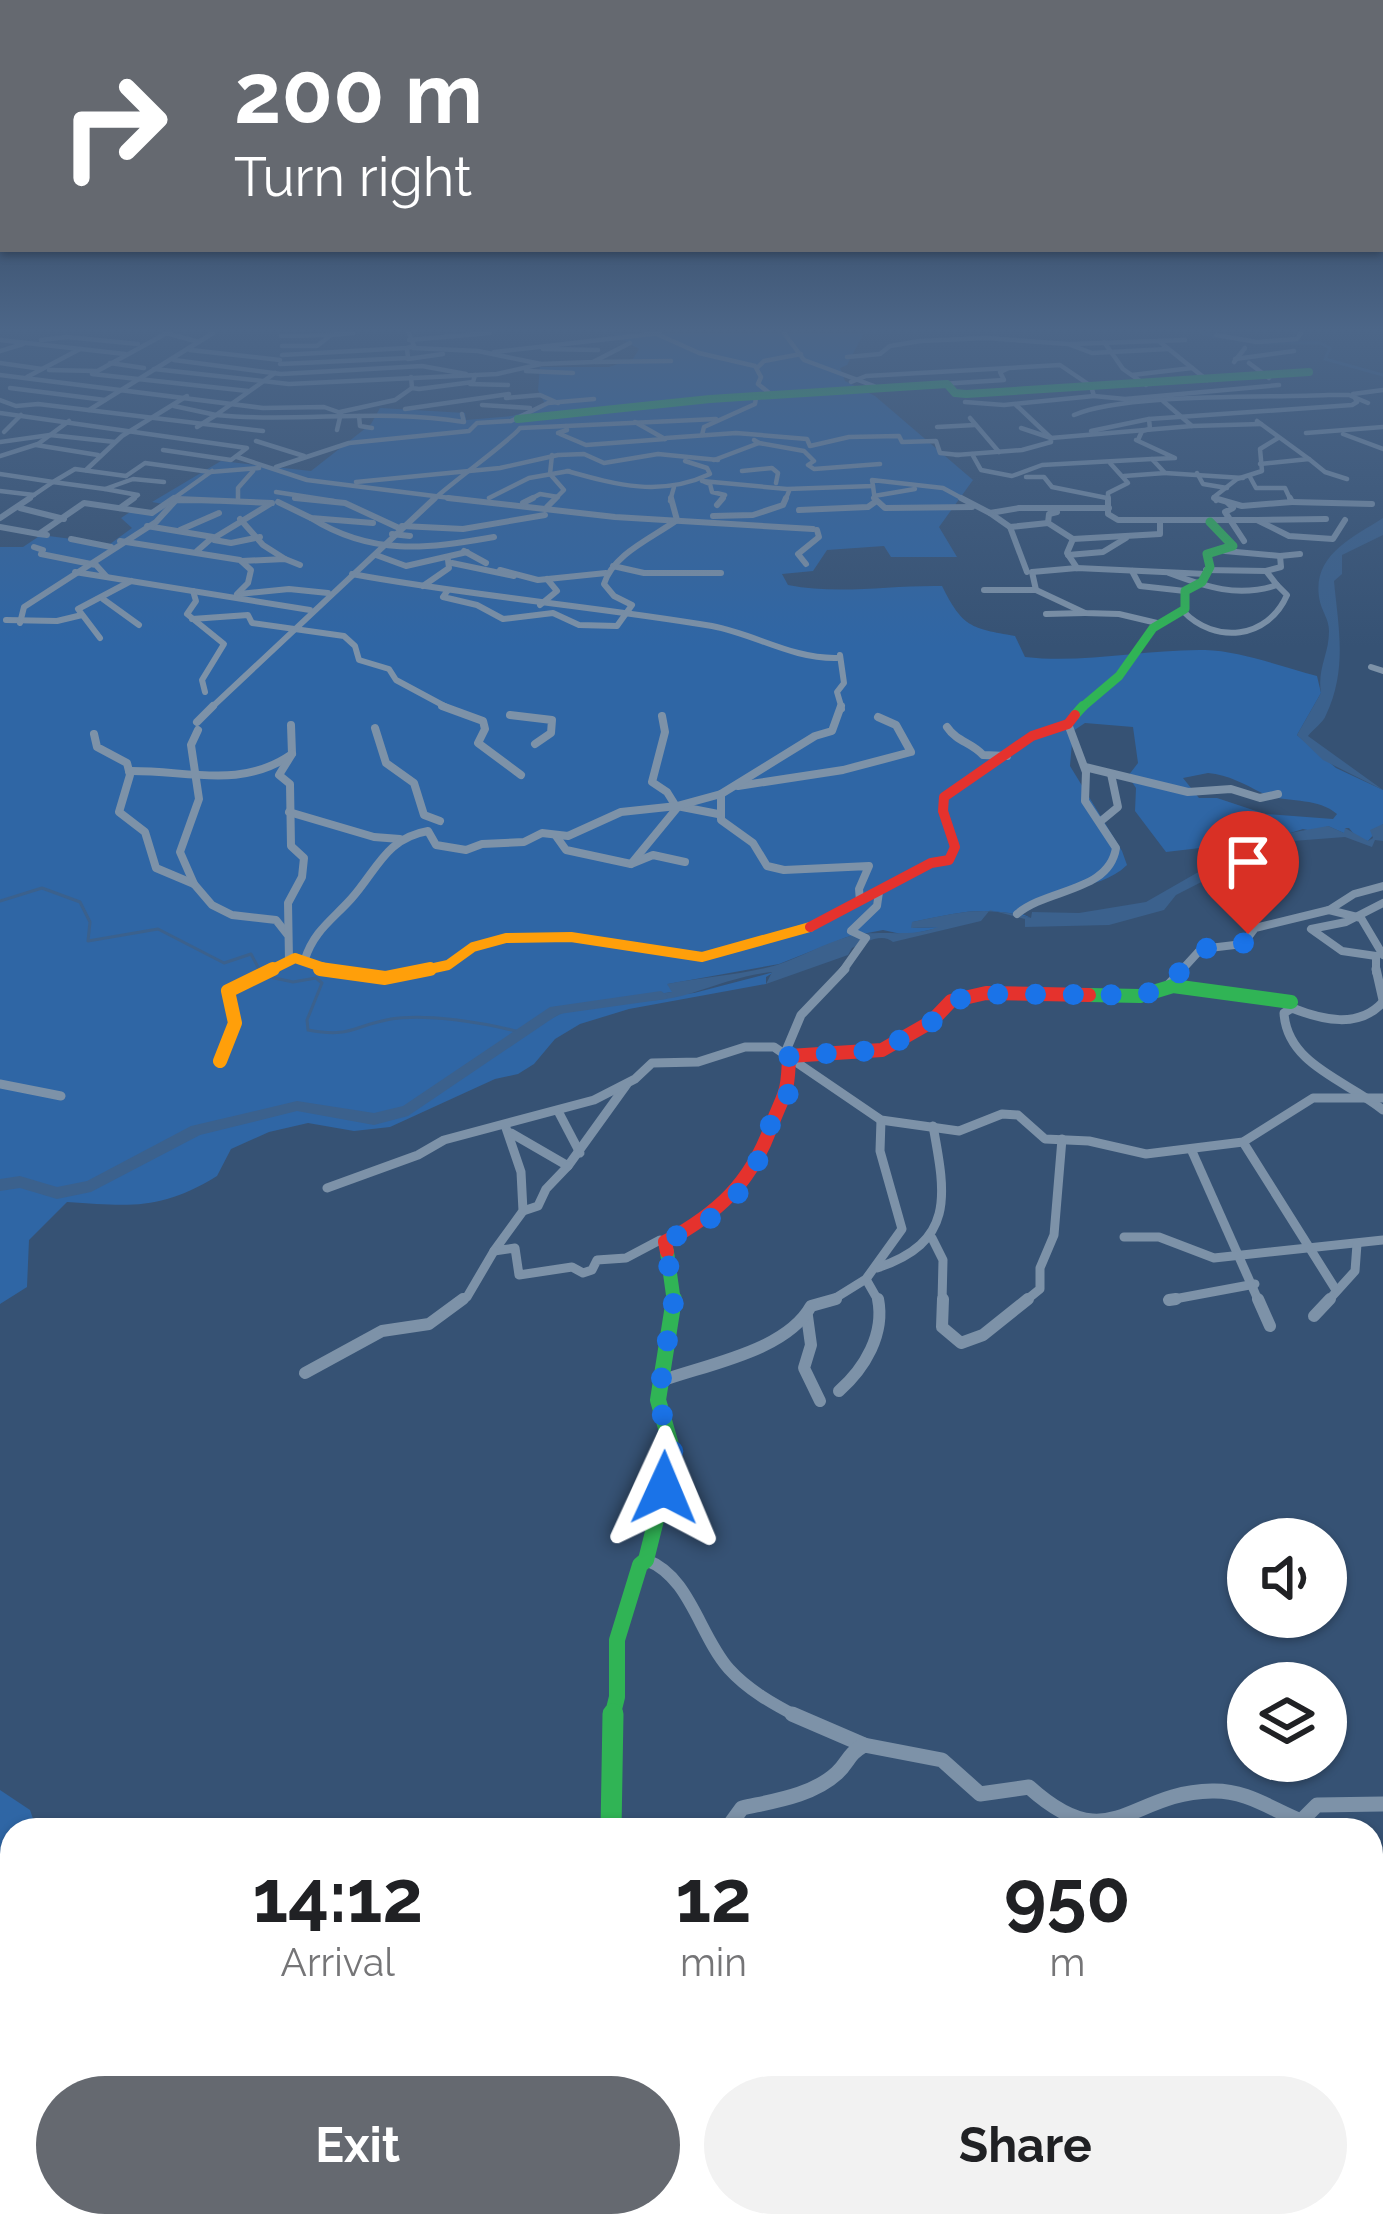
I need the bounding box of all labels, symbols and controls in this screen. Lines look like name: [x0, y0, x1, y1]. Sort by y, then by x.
text: 200 m: [234, 44, 483, 143]
icon: right: [36, 48, 192, 204]
text: Turn right: [234, 145, 472, 209]
pin: [1197, 811, 1299, 934]
icon: arrive: [1215, 829, 1281, 895]
position arrow: [601, 1425, 727, 1551]
map controls: [1227, 1518, 1347, 1782]
button: sound: [1227, 1518, 1347, 1638]
button: layers: [1227, 1662, 1347, 1782]
text: 14:12: [252, 1854, 423, 1939]
text: 12: [675, 1854, 752, 1939]
text: 950: [1004, 1854, 1131, 1939]
text: Arrival: [281, 1939, 395, 1985]
text: min: [680, 1939, 747, 1985]
text: m: [1049, 1939, 1085, 1985]
button: Exit: [36, 2076, 680, 2214]
button: Share: [704, 2076, 1347, 2214]

